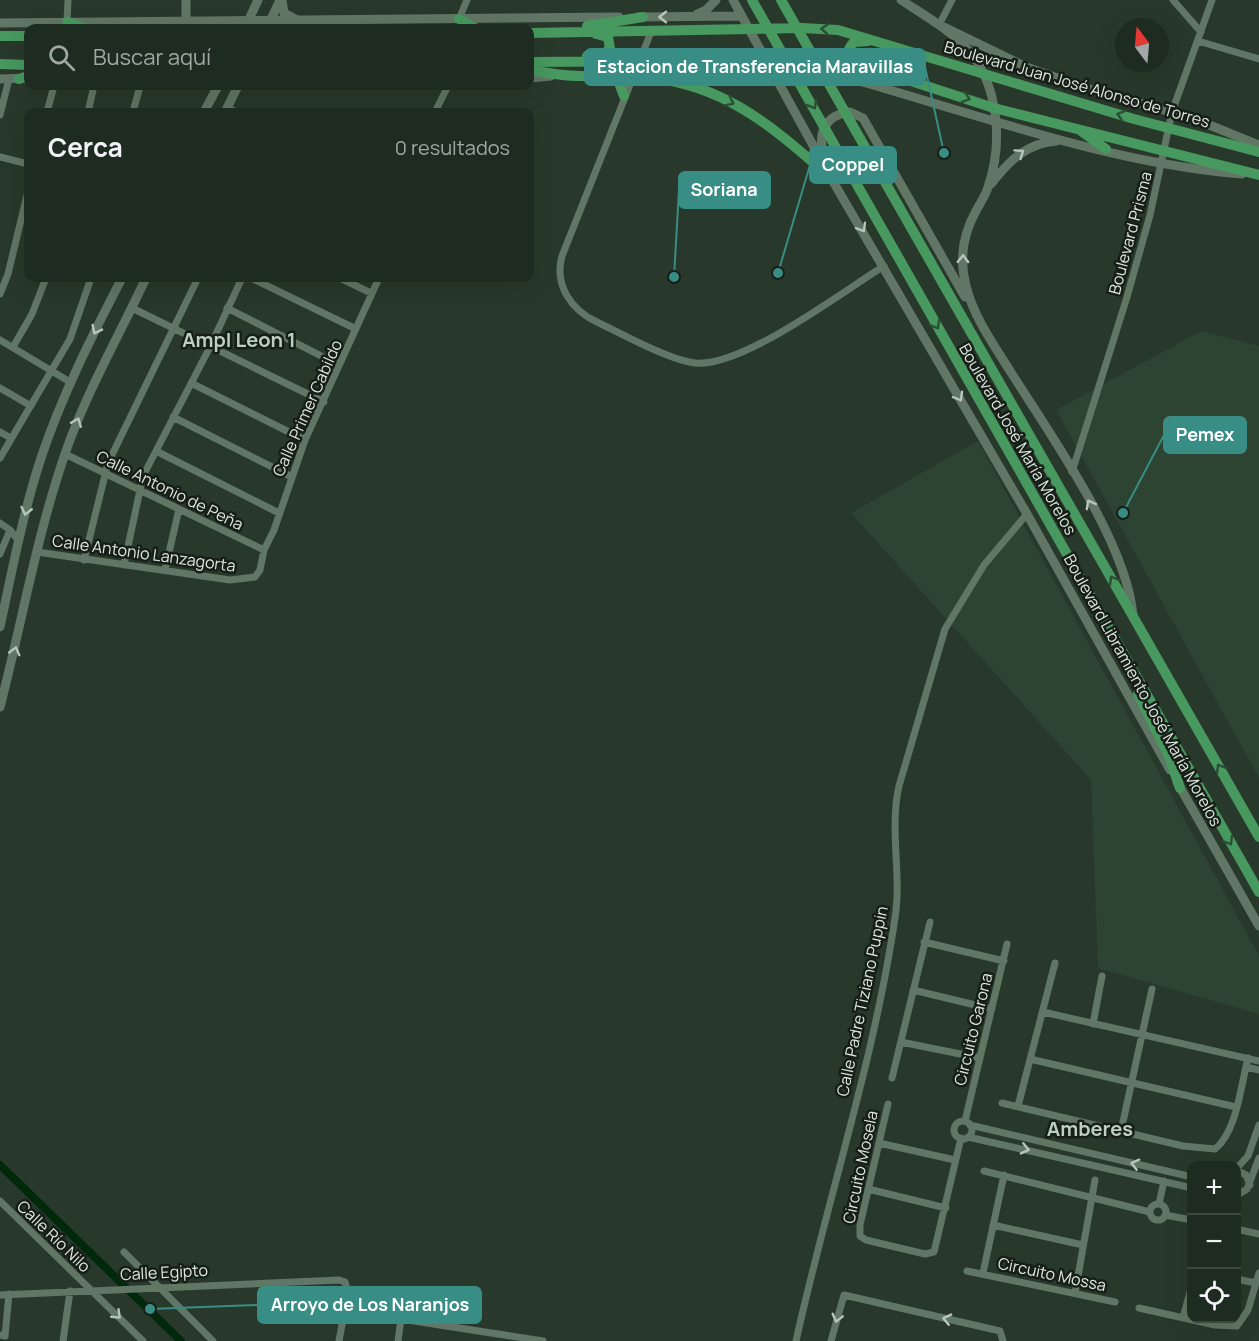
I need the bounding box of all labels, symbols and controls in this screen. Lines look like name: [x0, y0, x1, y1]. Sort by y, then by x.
one-way arrow: [658, 11, 667, 23]
north arrow: [1115, 18, 1169, 72]
one-way arrow: [821, 23, 830, 36]
search box: [24, 24, 534, 90]
street label: Boulevard Juan José Alonso de Torres: [942, 35, 1212, 133]
icon: search: [45, 41, 78, 74]
text: Buscar aquí: [93, 42, 211, 72]
callout: Estacion de Transferencia Maravillas: [585, 49, 925, 85]
text: Estacion de Transferencia Maravillas: [597, 54, 913, 78]
one-way arrow: [960, 91, 971, 104]
one-way arrow: [724, 95, 735, 107]
one-way arrow: [805, 99, 817, 110]
one-way arrow: [1116, 110, 1127, 122]
text: Cerca: [48, 129, 123, 165]
text: 0 resultados: [395, 134, 510, 161]
callout: Coppel: [810, 147, 896, 183]
one-way arrow: [1014, 149, 1025, 160]
text: Coppel: [822, 152, 884, 176]
street label: Boulevard Prisma: [1103, 169, 1157, 297]
callout: Soriana: [679, 172, 770, 208]
text: Soriana: [690, 177, 758, 201]
one-way arrow: [854, 222, 866, 232]
one-way arrow: [957, 254, 969, 263]
one-way arrow: [929, 318, 940, 329]
one-way arrow: [91, 323, 103, 334]
district label: Ampl Leon 1: [182, 326, 296, 353]
street label: Calle Primer Cabildo: [267, 336, 347, 480]
street label: Boulevard José María Morelos: [954, 339, 1082, 539]
one-way arrow: [952, 391, 963, 401]
callout: Pemex: [1164, 417, 1246, 453]
one-way arrow: [70, 418, 82, 429]
text: Pemex: [1176, 422, 1234, 446]
street label: Calle Antonio de Peña: [93, 445, 247, 535]
one-way arrow: [1086, 500, 1097, 510]
one-way arrow: [20, 506, 33, 516]
street label: Calle Antonio Lanzagorta: [51, 529, 237, 577]
street label: Boulevard Libramiento José María Morelos: [1059, 550, 1227, 830]
one-way arrow: [1109, 576, 1120, 586]
one-way arrow: [8, 646, 20, 657]
one-way arrow: [1215, 764, 1227, 774]
one-way arrow: [1222, 835, 1234, 845]
street label: Calle Padre Tiziano Puppin: [831, 904, 893, 1098]
street label: Circuito Garona: [948, 970, 998, 1088]
street label: Circuito Mosela: [837, 1109, 883, 1225]
district label: Amberes: [1047, 1115, 1133, 1142]
one-way arrow: [1020, 1141, 1030, 1154]
one-way arrow: [1130, 1158, 1140, 1171]
map controls: [1187, 1161, 1241, 1323]
button: +: [1187, 1161, 1241, 1215]
street label: Calle Río Nilo: [12, 1195, 96, 1277]
button: −: [1187, 1215, 1241, 1269]
street label: Circuito Mossa: [996, 1252, 1108, 1296]
street label: Calle Egipto: [120, 1259, 208, 1285]
button: locate: [1187, 1269, 1241, 1323]
callout: Arroyo de Los Naranjos: [258, 1287, 481, 1323]
text: Arroyo de Los Naranjos: [271, 1292, 470, 1316]
one-way arrow: [109, 1308, 120, 1319]
one-way arrow: [831, 1312, 844, 1322]
one-way arrow: [943, 1313, 953, 1326]

